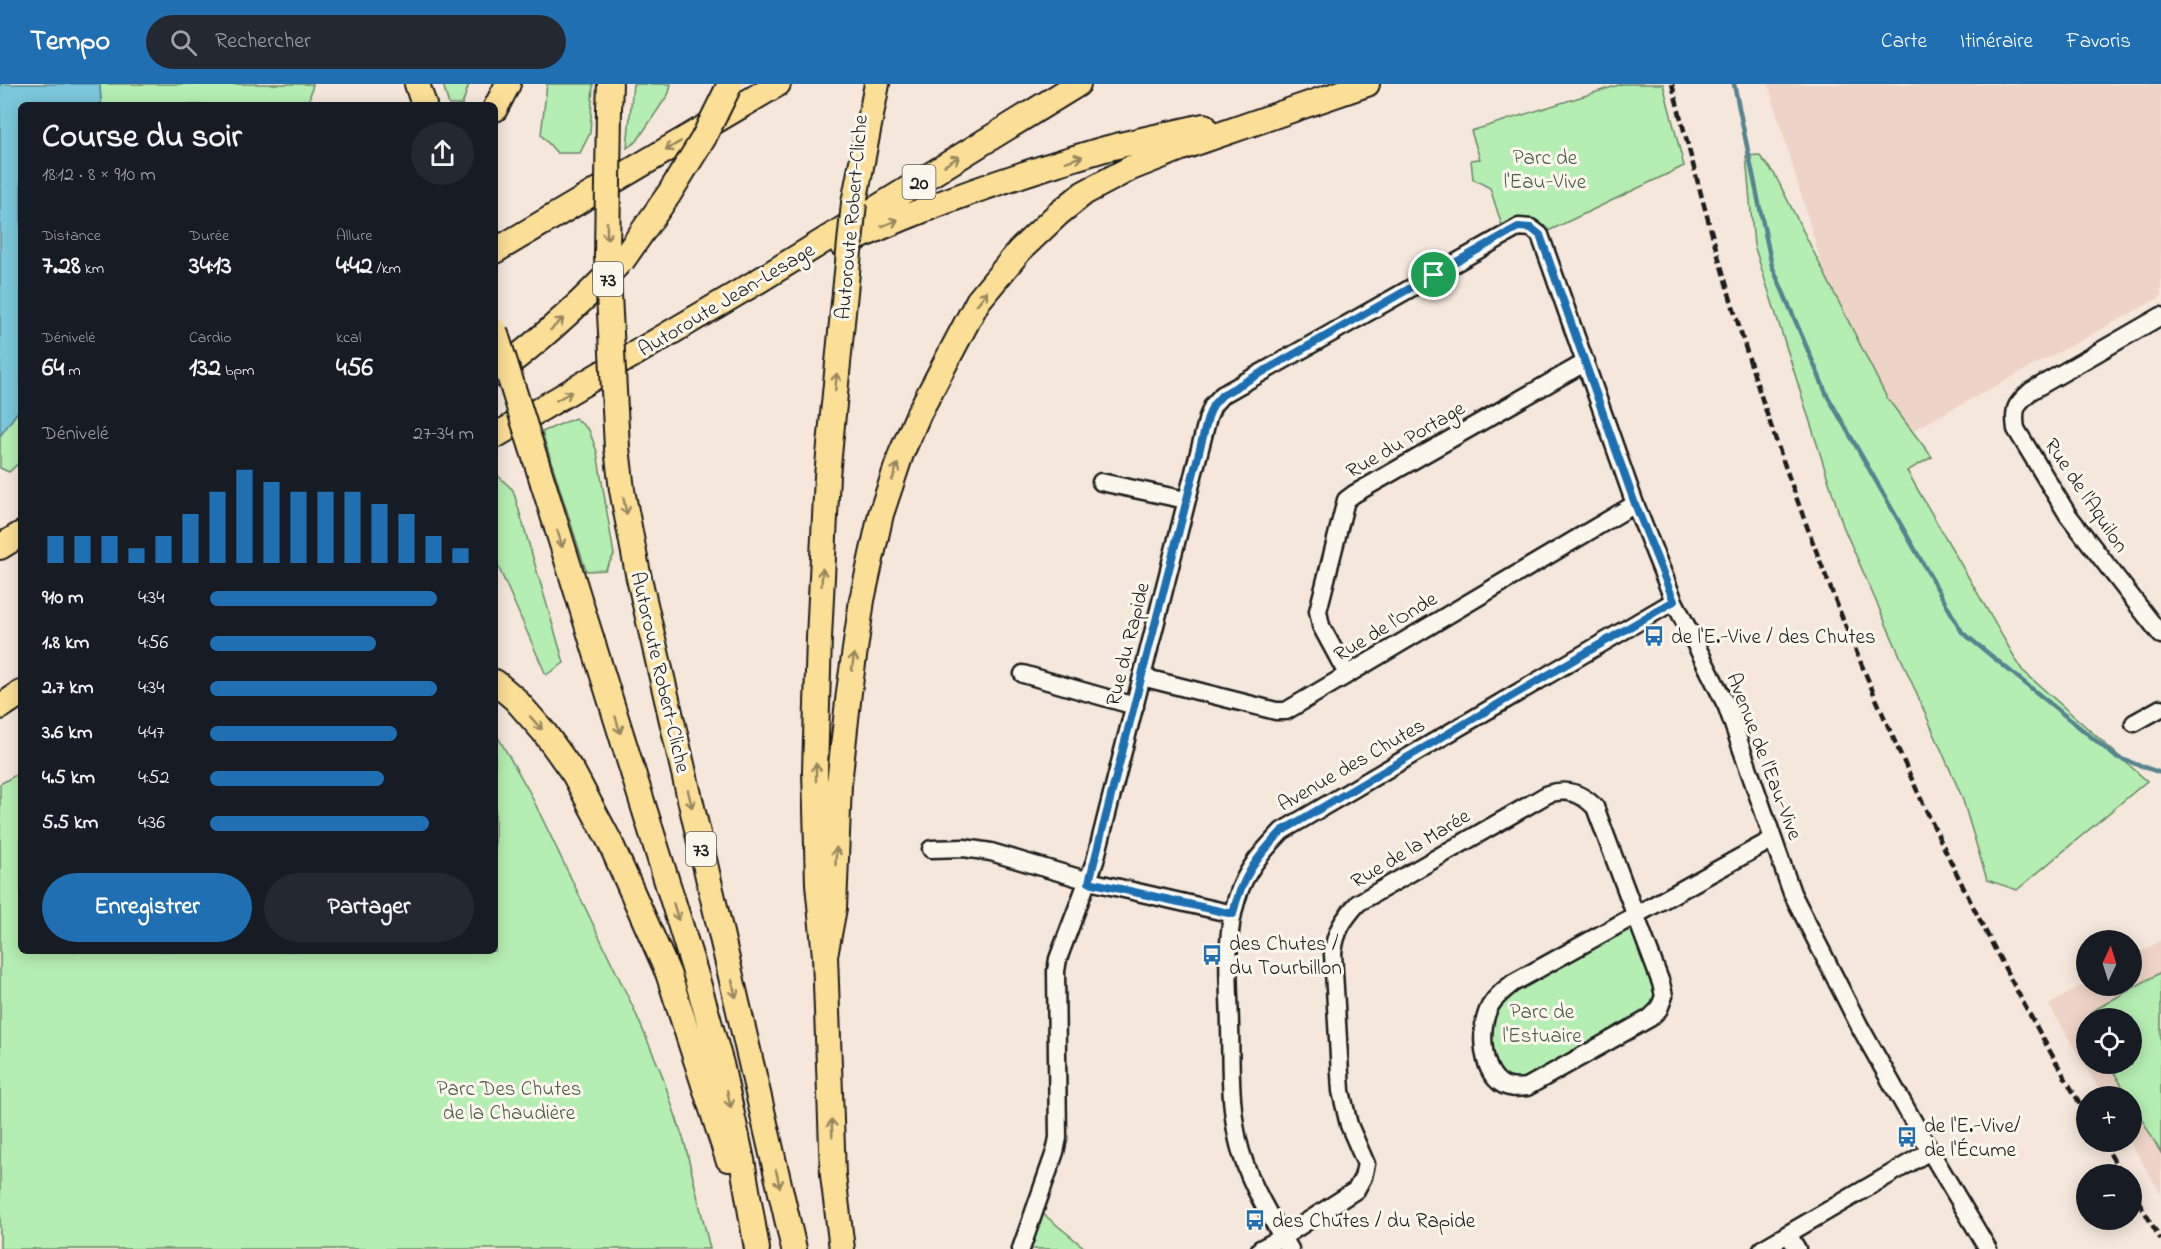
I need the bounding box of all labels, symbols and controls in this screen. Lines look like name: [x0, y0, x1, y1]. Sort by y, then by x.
search box: [146, 15, 566, 69]
text: Tempo: [30, 22, 110, 63]
icon: search: [167, 26, 200, 59]
text: Rechercher: [215, 26, 311, 58]
text: Carte: [1881, 27, 1927, 57]
text: Itinéraire: [1960, 27, 2033, 57]
text: Favoris: [2066, 27, 2131, 57]
street label: Autoroute Robert-Cliche: [829, 113, 877, 321]
text: Course du soir: [42, 114, 242, 162]
button: share: [411, 122, 474, 185]
one-way arrow: [665, 140, 682, 152]
park label: Parc de l'Eau-Vive: [1504, 144, 1587, 198]
one-way arrow: [1064, 153, 1083, 164]
one-way arrow: [943, 155, 960, 167]
text: 18:12 · 8 × 910 m: [42, 161, 156, 190]
road number: 20: [902, 165, 936, 199]
one-way arrow: [880, 217, 899, 228]
one-way arrow: [601, 220, 613, 240]
text: Distance: [42, 224, 101, 248]
text: Durée: [189, 224, 229, 248]
text: Allure: [336, 224, 372, 248]
street label: Autoroute Jean-Lesage: [633, 236, 823, 367]
text: 7.28: [42, 248, 81, 286]
text: 34:13: [189, 248, 232, 286]
text: 4:42: [336, 248, 373, 286]
pin: [1408, 249, 1459, 300]
text: km: [81, 257, 104, 281]
text: /km: [373, 257, 401, 281]
icon: arrive: [1417, 258, 1450, 291]
road number: 73: [593, 262, 623, 296]
one-way arrow: [975, 290, 988, 306]
one-way arrow: [549, 317, 564, 331]
text: Dénivelé: [42, 326, 95, 350]
text: Cardio: [189, 326, 232, 350]
text: kcal: [336, 326, 361, 350]
text: 64: [42, 350, 64, 388]
text: 132: [189, 350, 221, 388]
text: 456: [336, 350, 373, 388]
text: m: [64, 359, 81, 383]
text: bpm: [221, 359, 255, 383]
one-way arrow: [831, 373, 842, 393]
one-way arrow: [555, 389, 572, 401]
street label: Rue du Portage: [1341, 394, 1473, 489]
text: Dénivelé: [42, 420, 109, 449]
text: 27–34 m: [413, 420, 474, 449]
street label: Rue de l'Aquilon: [2036, 433, 2135, 559]
one-way arrow: [890, 463, 901, 482]
one-way arrow: [620, 496, 631, 515]
one-way arrow: [556, 529, 567, 548]
one-way arrow: [817, 567, 828, 587]
street label: Autoroute Robert-Cliche: [621, 569, 697, 776]
street label: Rue du Rapide: [1099, 579, 1159, 710]
text: 910 m: [42, 584, 84, 613]
text: 4:34: [138, 584, 164, 613]
street label: Rue de l'Onde: [1329, 585, 1444, 670]
place label: de l'E.-Vive / des Chutes: [1671, 623, 1876, 653]
bus stop icon: de l'E.-Vive / des Chutes: [1642, 624, 1666, 648]
text: 1.8 km: [42, 629, 89, 658]
text: 4:56: [138, 629, 168, 658]
one-way arrow: [848, 653, 859, 672]
street label: Avenue de l'Eau-Vive: [1717, 669, 1809, 845]
text: 2.7 km: [42, 674, 94, 703]
text: 4:34: [138, 674, 164, 703]
street label: Avenue des Chutes: [1273, 711, 1431, 820]
one-way arrow: [529, 715, 543, 730]
one-way arrow: [613, 716, 624, 735]
text: 3.6 km: [42, 719, 92, 748]
text: 4:47: [138, 719, 164, 748]
one-way arrow: [810, 762, 821, 782]
text: 4.5 km: [42, 764, 95, 793]
text: 4:52: [138, 764, 169, 793]
one-way arrow: [684, 789, 696, 808]
street label: Rue de la Marée: [1346, 802, 1477, 897]
text: 5.5 km: [42, 809, 98, 838]
text: 4:36: [138, 809, 165, 838]
road number: 73: [686, 832, 716, 866]
one-way arrow: [830, 847, 841, 867]
button: Enregistrer: [42, 873, 252, 942]
button: Partager: [264, 873, 474, 942]
one-way arrow: [671, 902, 682, 921]
place label: des Chutes / du Tourbillon: [1229, 930, 1342, 984]
north arrow: [2076, 930, 2142, 996]
map controls: [2076, 930, 2142, 1230]
bus stop icon: des Chutes / du Tourbillon: [1200, 943, 1224, 967]
one-way arrow: [728, 979, 740, 998]
park label: Parc de l'Estuaire: [1502, 998, 1582, 1052]
button: locate: [2076, 1008, 2142, 1074]
park label: Parc Des Chutes de la Chaudière: [437, 1075, 581, 1129]
button: +: [2076, 1086, 2142, 1152]
one-way arrow: [724, 1089, 735, 1109]
place label: de l'E.-Vive/ de l'Écume: [1924, 1112, 2021, 1166]
one-way arrow: [826, 1119, 837, 1139]
bus stop icon: de l'E.-Vive/ de l'Écume: [1895, 1125, 1919, 1149]
button: −: [2076, 1164, 2142, 1230]
one-way arrow: [772, 1169, 784, 1188]
place label: des Chutes / du Rapide: [1272, 1207, 1476, 1237]
bus stop icon: des Chutes / du Rapide: [1243, 1208, 1267, 1232]

